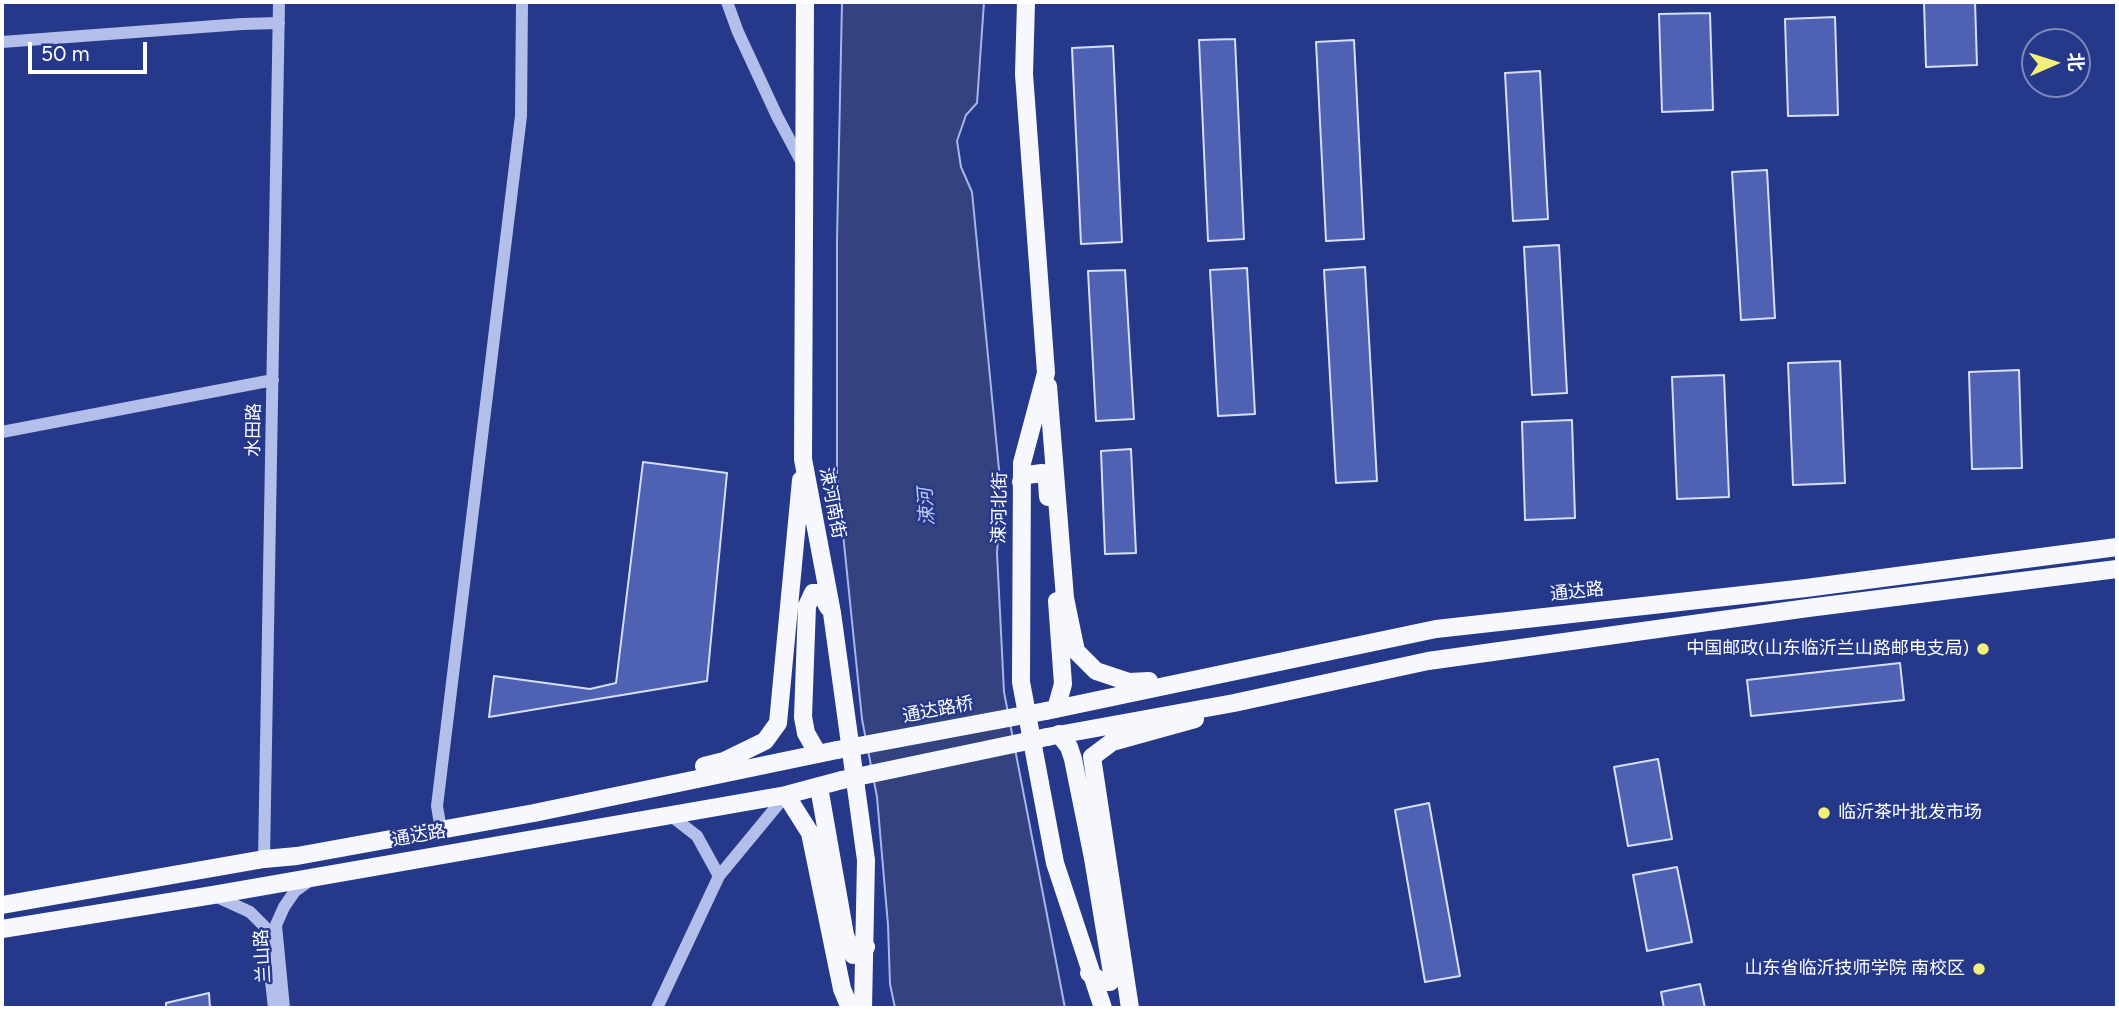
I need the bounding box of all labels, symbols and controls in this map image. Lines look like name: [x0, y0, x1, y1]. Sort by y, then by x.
scale bar: [32, 28, 150, 72]
north arrow: [2021, 28, 2091, 98]
text: 50 m: [41, 41, 90, 66]
text: 北: [2063, 52, 2087, 72]
street label: 水田路: [243, 403, 265, 457]
street label: 涑河南街: [815, 466, 849, 540]
street label: 涑河北街: [989, 472, 1011, 544]
water label: 涑河: [914, 487, 940, 527]
street label: 通达路: [1549, 578, 1605, 606]
place label: 中国邮政(山东临沂兰山路邮电支局): [1686, 638, 1969, 660]
marker: 中国邮政(山东临沂兰山路邮电支局): [1975, 641, 1991, 657]
street label: 通达路桥: [901, 693, 975, 727]
place label: 临沂茶叶批发市场: [1838, 802, 1982, 824]
marker: 临沂茶叶批发市场: [1816, 805, 1832, 821]
street label: 通达路: [391, 821, 447, 851]
street label: 兰山路: [251, 928, 275, 984]
place label: 山东省临沂技师学院 南校区: [1745, 958, 1965, 980]
marker: 山东省临沂技师学院 南校区: [1971, 961, 1987, 977]

